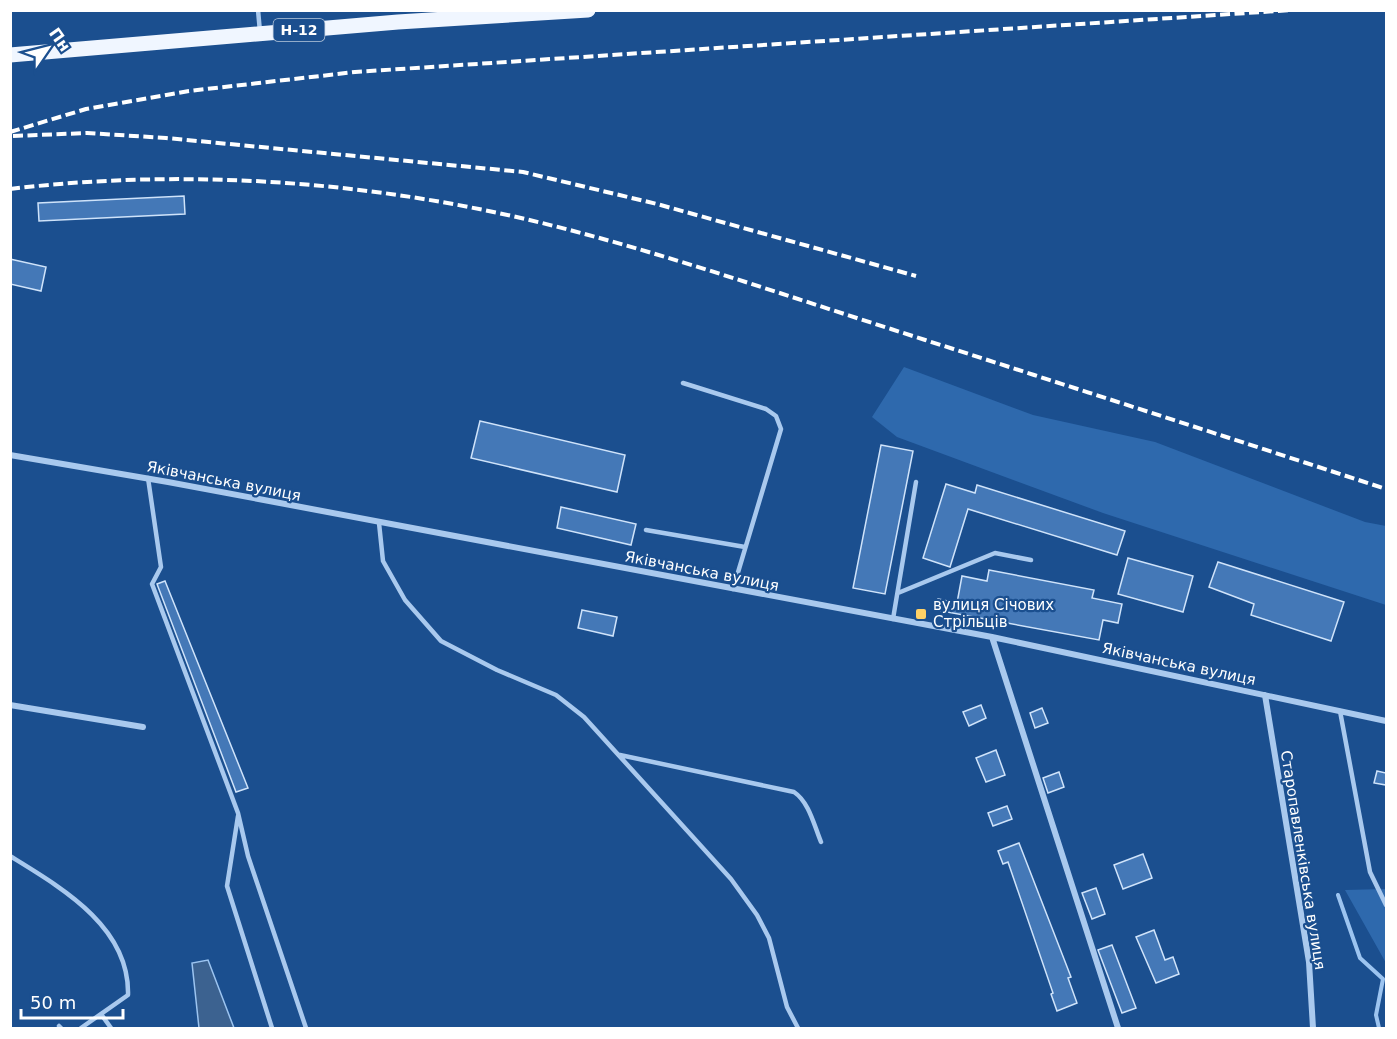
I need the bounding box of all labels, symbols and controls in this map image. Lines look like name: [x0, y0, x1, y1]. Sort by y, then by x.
north arrow: [18, 18, 78, 78]
road number: Н-12: [274, 19, 324, 41]
text: Пн: [45, 24, 75, 55]
street label: Яківчанська вулиця: [145, 457, 303, 505]
street label: Яківчанська вулиця: [623, 547, 781, 595]
place label: вулиця Січових Стрільців: [933, 596, 1054, 631]
marker: вулиця Січових Стрільців: [914, 607, 928, 621]
street label: Яківчанська вулиця: [1100, 639, 1258, 689]
street label: Старопавленківська вулиця: [1277, 749, 1329, 971]
scale bar: [21, 982, 123, 1020]
text: 50 m: [30, 992, 76, 1013]

